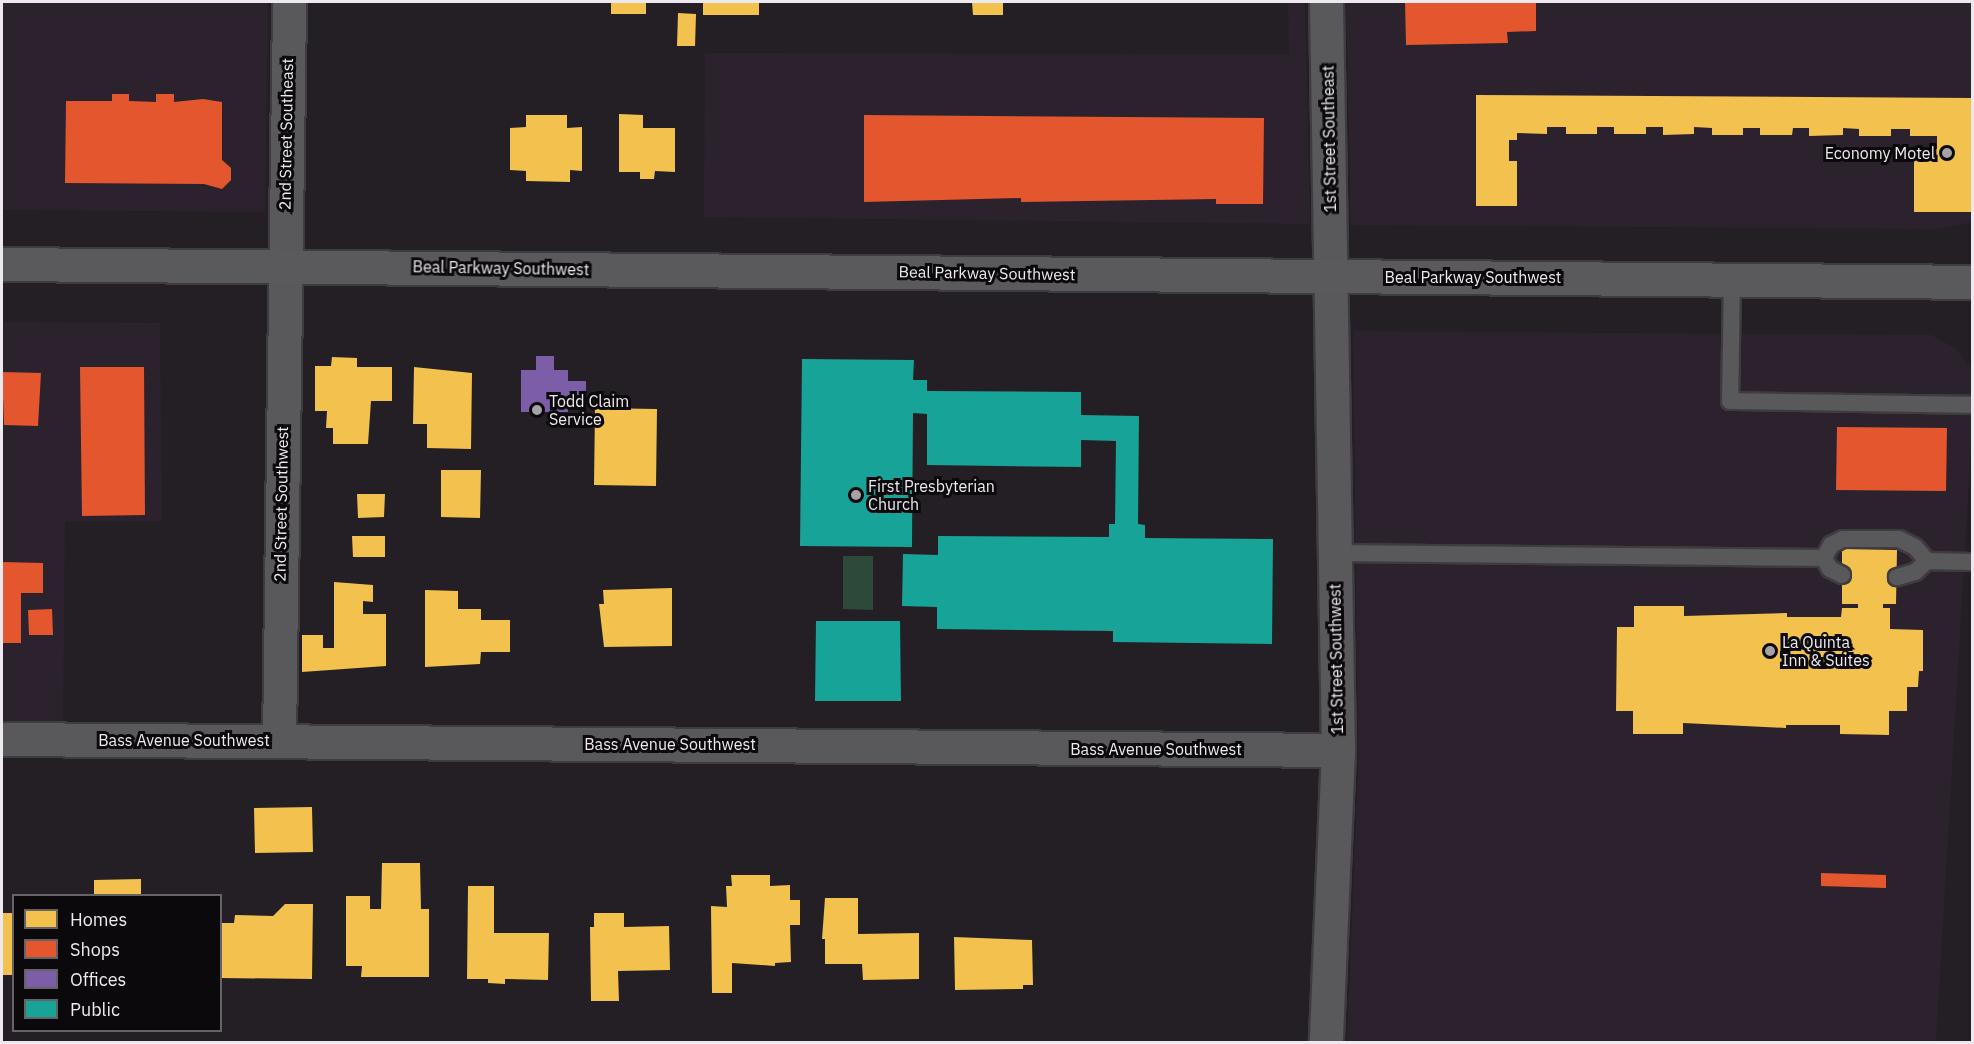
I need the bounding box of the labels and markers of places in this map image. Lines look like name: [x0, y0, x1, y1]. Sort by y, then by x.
place label: Economy Motel: [1825, 143, 1935, 163]
marker: Economy Motel: [1940, 146, 1954, 160]
place label: Todd Claim Service: [549, 391, 629, 429]
marker: Todd Claim Service: [530, 403, 544, 417]
place label: First Presbyterian Church: [868, 476, 995, 514]
marker: First Presbyterian Church: [849, 488, 863, 502]
place label: La Quinta Inn & Suites: [1782, 632, 1870, 670]
marker: La Quinta Inn & Suites: [1763, 644, 1777, 658]

